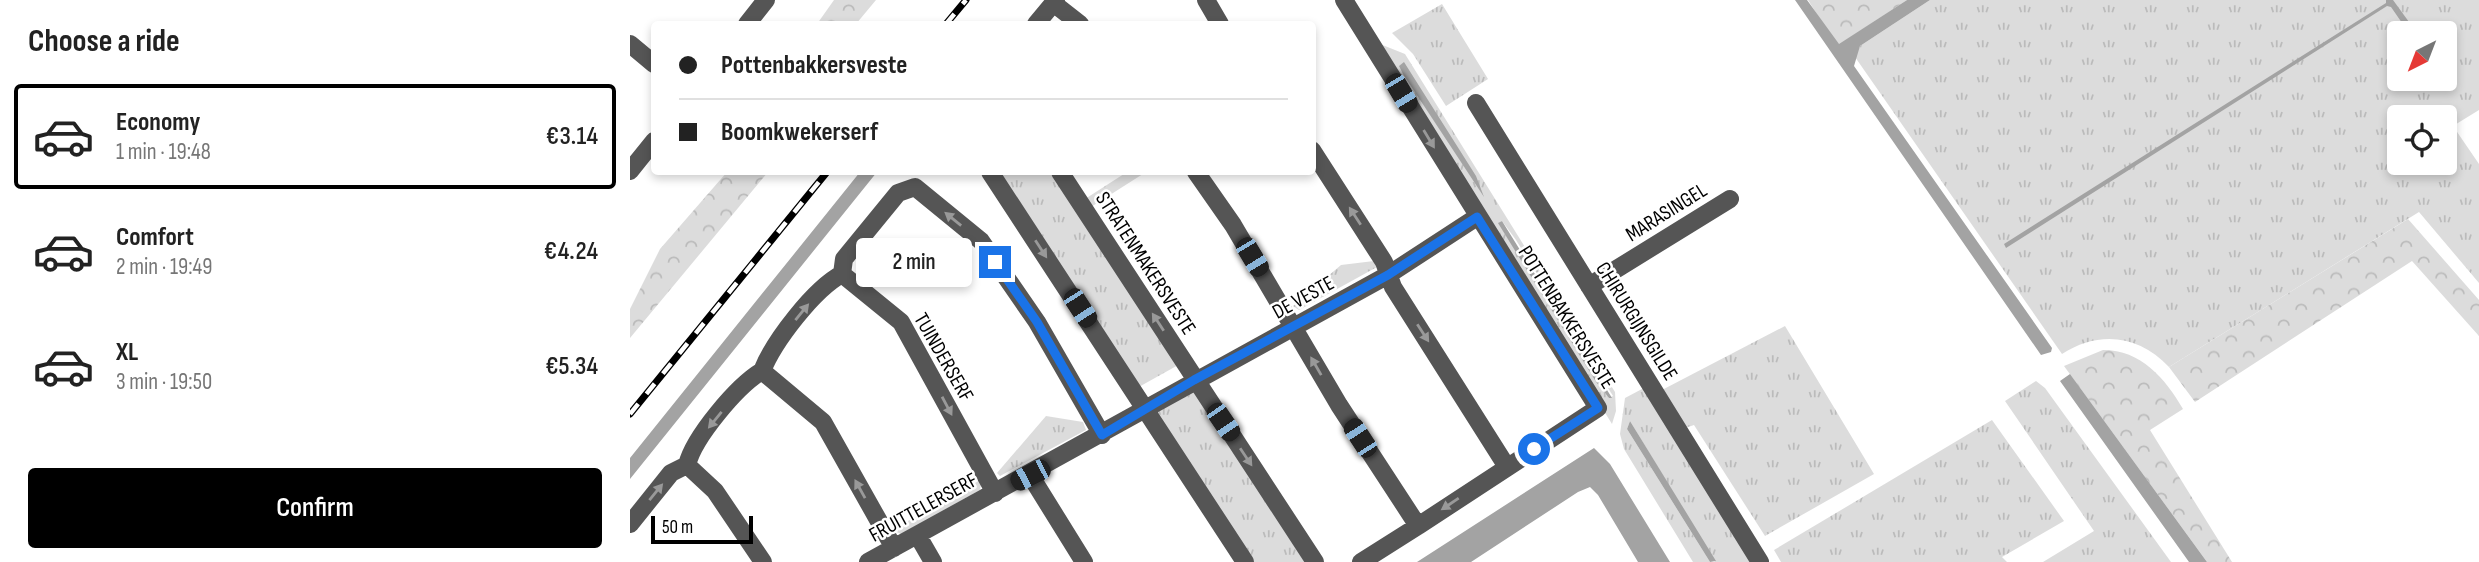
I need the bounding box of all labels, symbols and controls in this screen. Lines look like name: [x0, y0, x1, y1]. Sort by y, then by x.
north arrow: [2387, 21, 2457, 91]
map controls: [2387, 21, 2457, 175]
text: Choose a ride: [28, 22, 180, 61]
text: Pottenbakkersveste: [721, 50, 907, 81]
car: [1382, 70, 1421, 116]
icon: car: [32, 105, 95, 168]
button: locate: [2387, 105, 2457, 175]
text: Economy: [116, 107, 200, 138]
text: Boomkwekerserf: [721, 117, 878, 148]
text: €3.14: [546, 121, 598, 152]
one-way arrow: [1423, 129, 1436, 148]
text: 1 min · 19:48: [116, 138, 211, 166]
street label: MARASINGEL: [1621, 178, 1712, 247]
street label: STRATENMAKERSVESTE: [1090, 187, 1201, 339]
one-way arrow: [1348, 206, 1361, 226]
one-way arrow: [945, 211, 963, 226]
icon: car: [32, 220, 95, 283]
text: Comfort: [116, 222, 194, 253]
car: [1233, 234, 1272, 280]
text: €4.24: [544, 236, 598, 267]
callout: 2 min: [855, 238, 970, 286]
one-way arrow: [1034, 240, 1048, 258]
street label: POTTENBAKKERSVESTE: [1513, 241, 1621, 393]
route end: [979, 246, 1011, 278]
text: 2 min: [892, 248, 936, 276]
text: 2 min · 19:49: [116, 253, 212, 281]
street label: CHIRURGIJNSGILDE: [1590, 257, 1683, 385]
street label: DE VESTE: [1268, 270, 1338, 324]
car: [1060, 285, 1101, 331]
one-way arrow: [795, 304, 810, 322]
street label: TUINDERSERF: [908, 308, 979, 406]
one-way arrow: [1151, 313, 1164, 332]
one-way arrow: [1417, 324, 1430, 343]
icon: car: [32, 335, 95, 398]
text: XL: [116, 337, 138, 368]
text: €5.34: [545, 351, 598, 382]
one-way arrow: [1310, 357, 1322, 376]
text: 3 min · 19:50: [116, 368, 212, 396]
one-way arrow: [941, 396, 953, 416]
car: [1203, 399, 1244, 445]
one-way arrow: [708, 410, 723, 428]
car: [1340, 415, 1381, 461]
route start: [1518, 433, 1550, 465]
one-way arrow: [1239, 448, 1253, 466]
car: [1007, 456, 1054, 494]
street label: FRUITTELERSERF: [865, 467, 982, 547]
button: Confirm: [28, 468, 602, 548]
one-way arrow: [854, 479, 866, 498]
one-way arrow: [648, 483, 664, 501]
one-way arrow: [1440, 498, 1460, 511]
scale bar: [651, 513, 752, 545]
text: 50 m: [662, 516, 693, 539]

